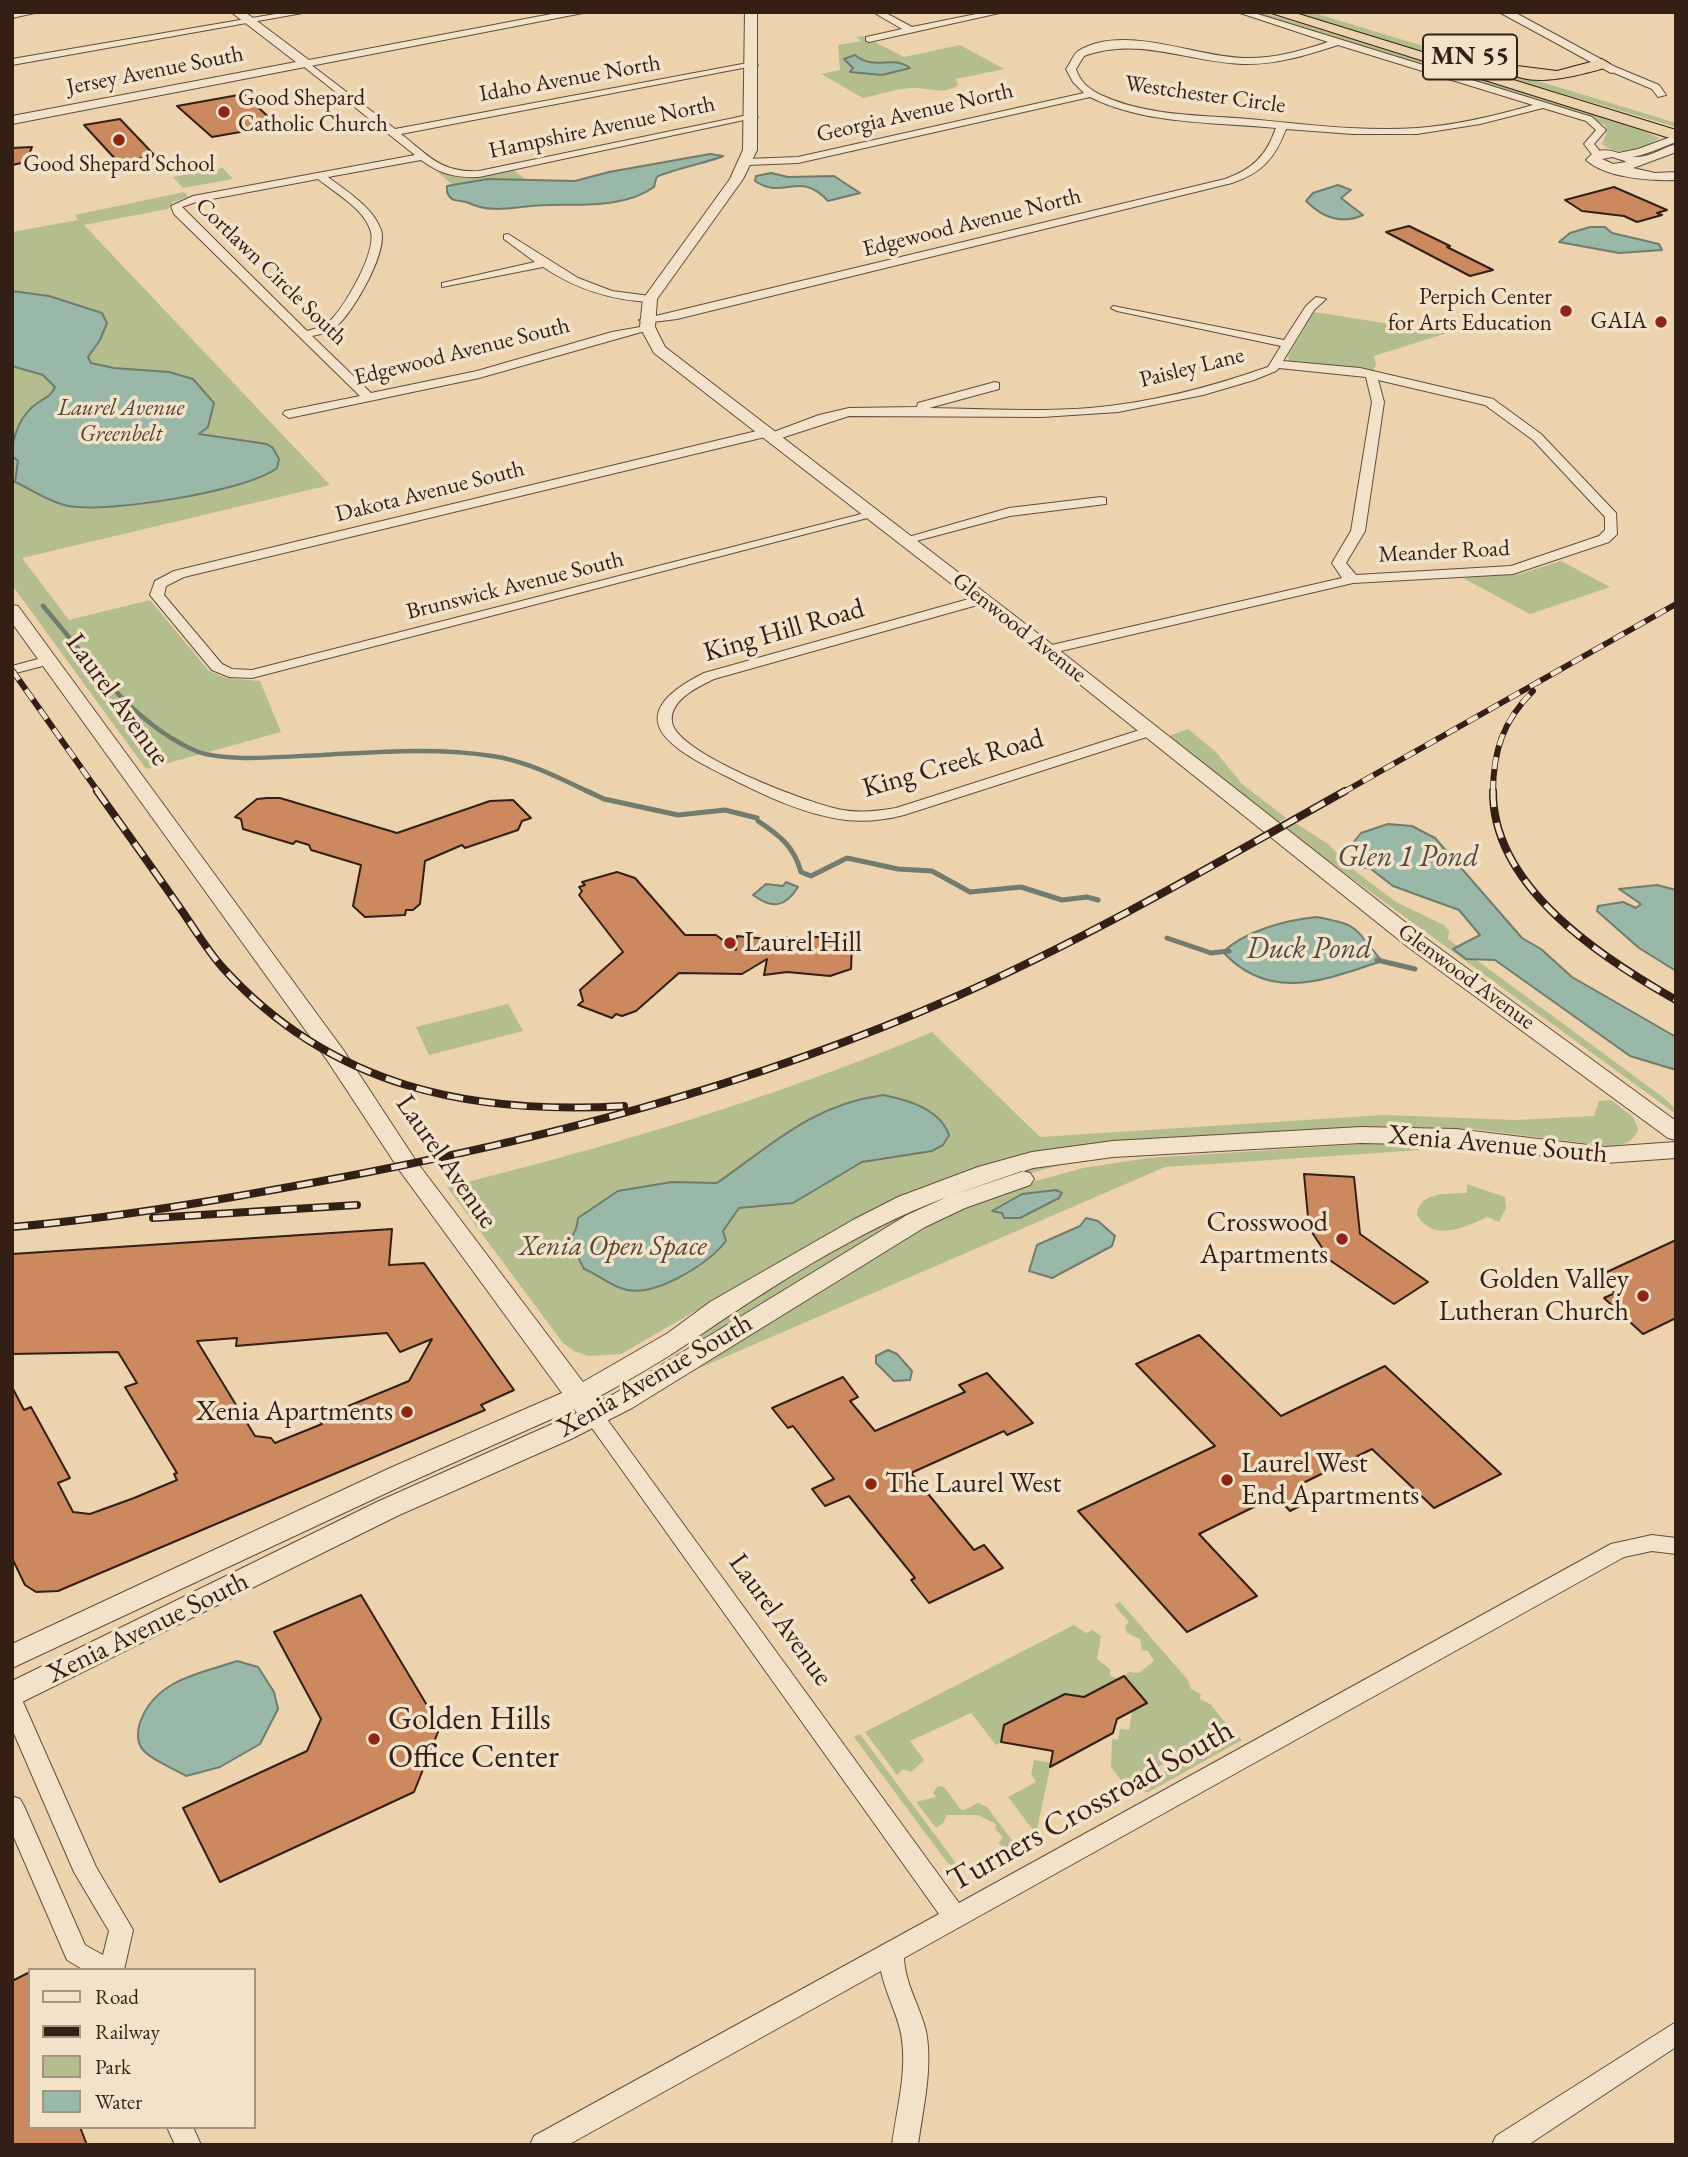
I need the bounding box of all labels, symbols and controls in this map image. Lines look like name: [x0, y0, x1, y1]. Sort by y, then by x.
road number: MN 55: [1423, 34, 1517, 80]
street label: Jersey Avenue South: [64, 40, 246, 102]
street label: Idaho Avenue North: [477, 49, 663, 109]
street label: Westchester Circle: [1123, 70, 1287, 120]
street label: Georgia Avenue North: [814, 77, 1016, 149]
place label: Good Shepard Catholic Church: [238, 85, 388, 139]
street label: Hampshire Avenue North: [486, 91, 718, 165]
marker: Good Shepard Catholic Church: [216, 104, 232, 120]
marker: Good Shepard School: [111, 132, 127, 148]
place label: Good Shepard School: [23, 151, 215, 179]
street label: Edgewood Avenue North: [860, 182, 1084, 264]
street label: Cortlawn Circle South: [189, 192, 353, 352]
place label: Perpich Center for Arts Education: [1388, 284, 1552, 338]
marker: Perpich Center for Arts Education: [1558, 303, 1574, 319]
place label: GAIA: [1591, 308, 1647, 336]
street label: Edgewood Avenue South: [351, 312, 573, 392]
marker: GAIA: [1653, 314, 1669, 330]
street label: Paisley Lane: [1137, 342, 1247, 394]
park label: Laurel Avenue Greenbelt: [58, 395, 184, 449]
street label: Dakota Avenue South: [333, 455, 527, 529]
street label: Meander Road: [1378, 535, 1510, 569]
street label: Brunswick Avenue South: [404, 546, 626, 626]
street label: Glenwood Avenue: [946, 567, 1092, 689]
street label: King Hill Road: [700, 592, 868, 670]
street label: Laurel Avenue: [58, 627, 176, 773]
street label: King Creek Road: [859, 722, 1047, 806]
water label: Glen 1 Pond: [1337, 840, 1479, 876]
street label: Glenwood Avenue: [1392, 918, 1540, 1036]
place label: Laurel Hill: [744, 926, 862, 960]
water label: Duck Pond: [1246, 932, 1372, 968]
marker: Laurel Hill: [722, 935, 738, 951]
street label: Laurel Avenue: [388, 1089, 504, 1235]
street label: Xenia Avenue South: [1387, 1119, 1609, 1171]
place label: Crosswood Apartments: [1200, 1206, 1328, 1272]
park label: Xenia Open Space: [519, 1230, 707, 1264]
marker: Crosswood Apartments: [1334, 1231, 1350, 1247]
place label: Golden Valley Lutheran Church: [1439, 1263, 1629, 1329]
marker: Golden Valley Lutheran Church: [1635, 1288, 1651, 1304]
street label: Xenia Avenue South: [551, 1306, 759, 1446]
place label: Xenia Apartments: [196, 1395, 393, 1429]
marker: Xenia Apartments: [399, 1404, 415, 1420]
place label: Laurel West End Apartments: [1241, 1447, 1419, 1513]
place label: The Laurel West: [885, 1467, 1061, 1501]
marker: Laurel West End Apartments: [1219, 1472, 1235, 1488]
marker: The Laurel West: [863, 1476, 879, 1492]
street label: Laurel Avenue: [721, 1547, 839, 1693]
street label: Xenia Avenue South: [42, 1565, 254, 1691]
place label: Golden Hills Office Center: [388, 1700, 559, 1778]
street label: Turners Crossroad South: [941, 1711, 1241, 1901]
marker: Golden Hills Office Center: [366, 1731, 382, 1747]
legend: [28, 1968, 256, 2129]
text: Road: [95, 1983, 139, 2010]
text: Railway: [95, 2018, 160, 2045]
text: Park: [95, 2053, 131, 2080]
text: Water: [95, 2088, 142, 2115]

